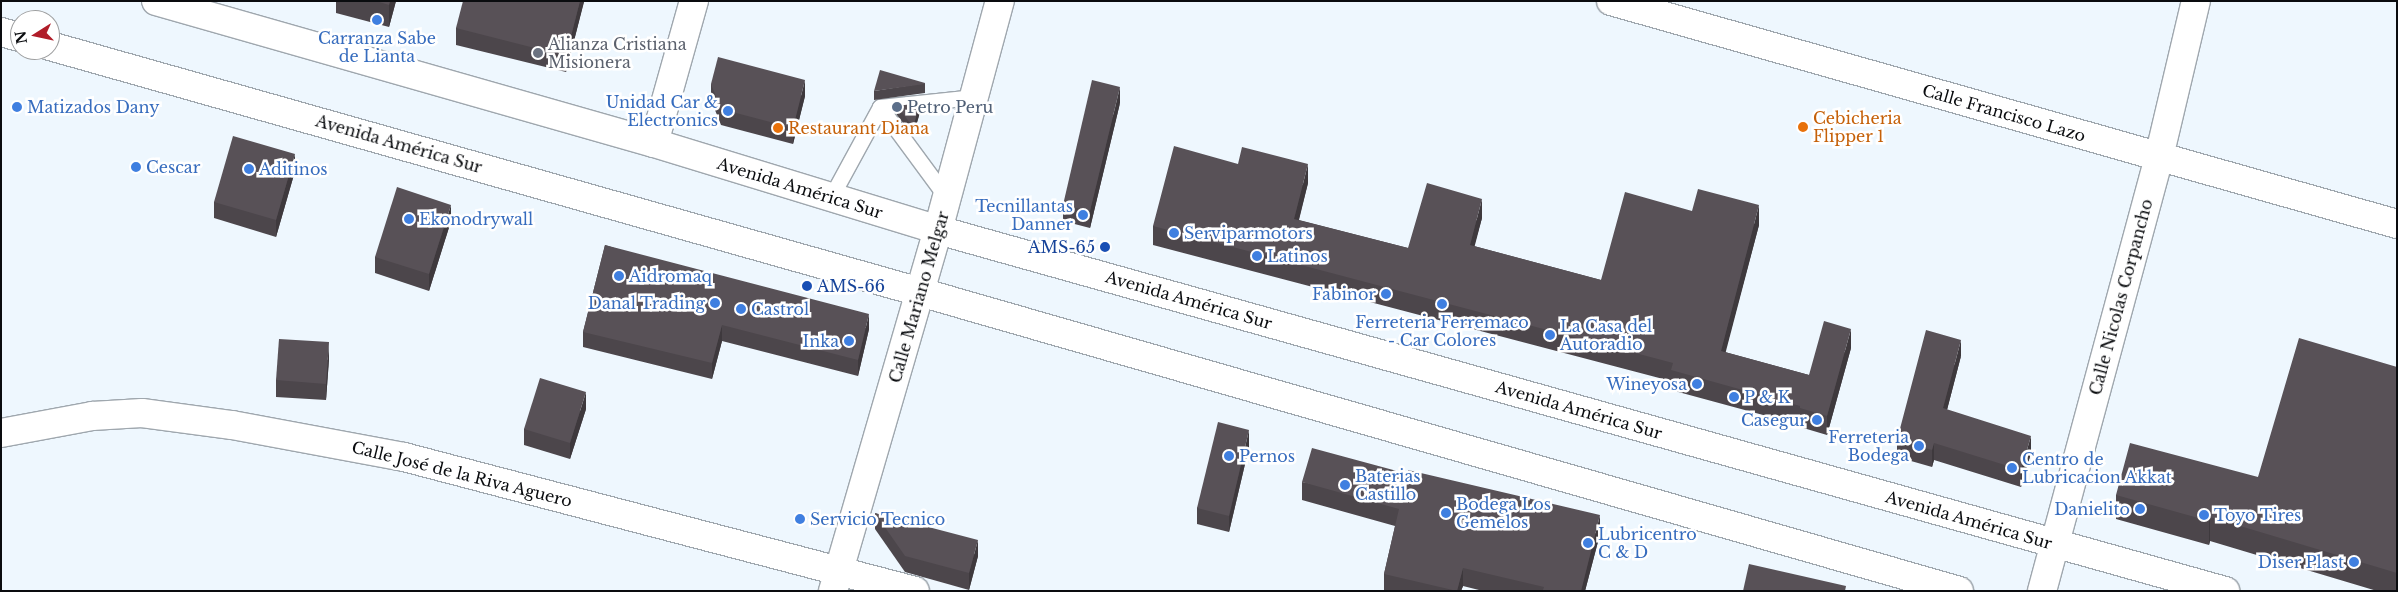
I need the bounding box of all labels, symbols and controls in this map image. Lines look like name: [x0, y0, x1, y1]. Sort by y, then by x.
north arrow: [10, 10, 60, 60]
marker: Carranza Sabe de Lianta: [371, 14, 383, 26]
place label: Carranza Sabe de Lianta: [318, 28, 436, 66]
text: N: [11, 29, 31, 45]
place label: Alianza Cristiana Misionera: [548, 34, 687, 72]
marker: Alianza Cristiana Misionera: [532, 47, 544, 59]
street label: Calle Francisco Lazo: [1920, 81, 2088, 145]
place label: Unidad Car & Electronics: [605, 92, 718, 130]
place label: Matizados Dany: [27, 97, 160, 117]
place label: Petro Peru: [907, 97, 993, 117]
marker: Matizados Dany: [11, 101, 23, 113]
marker: Petro Peru: [891, 101, 903, 113]
marker: Unidad Car & Electronics: [722, 105, 734, 117]
place label: Cebicheria Flipper 1: [1813, 108, 1902, 146]
street label: Avenida América Sur: [313, 111, 485, 177]
place label: Restaurant Diana: [788, 118, 929, 138]
marker: Cebicheria Flipper 1: [1797, 121, 1809, 133]
marker: Restaurant Diana: [772, 122, 784, 134]
street label: Avenida América Sur: [714, 153, 886, 223]
place label: Cescar: [146, 157, 200, 177]
place label: Aditinos: [259, 159, 328, 179]
marker: Cescar: [130, 161, 142, 173]
marker: Aditinos: [243, 163, 255, 175]
place label: Tecnillantas Danner: [975, 196, 1073, 234]
street label: Calle Nicolas Corpancho: [2086, 197, 2156, 397]
place label: Ekonodrywall: [419, 209, 533, 229]
street label: Calle Mariano Melgar: [885, 209, 953, 385]
marker: Tecnillantas Danner: [1077, 209, 1089, 221]
marker: Ekonodrywall: [403, 213, 415, 225]
place label: Serviparmotors: [1184, 223, 1313, 243]
marker: Serviparmotors: [1168, 227, 1180, 239]
place label: AMS-65: [1028, 237, 1095, 257]
marker: AMS-65: [1099, 241, 1111, 253]
place label: Latinos: [1267, 246, 1328, 266]
marker: Latinos: [1251, 250, 1263, 262]
place label: Aidromaq: [629, 266, 712, 286]
street label: Avenida América Sur: [1103, 267, 1275, 333]
marker: Aidromaq: [613, 270, 625, 282]
place label: AMS-66: [817, 276, 885, 296]
marker: AMS-66: [801, 280, 813, 292]
place label: Fabinor: [1312, 284, 1376, 304]
marker: Fabinor: [1380, 288, 1392, 300]
place label: Danal Trading: [587, 293, 705, 313]
marker: Danal Trading: [709, 297, 721, 309]
marker: Ferreteria Ferremaco - Car Colores: [1436, 298, 1448, 310]
place label: Castrol: [751, 299, 809, 319]
marker: Castrol: [735, 303, 747, 315]
place label: Ferreteria Ferremaco - Car Colores: [1355, 312, 1529, 350]
place label: La Casa del Autoradio: [1560, 316, 1653, 354]
marker: La Casa del Autoradio: [1544, 329, 1556, 341]
place label: Inka: [803, 331, 839, 351]
marker: Inka: [843, 335, 855, 347]
place label: Wineyosa: [1606, 374, 1687, 394]
street label: Avenida América Sur: [1493, 377, 1665, 443]
marker: Wineyosa: [1691, 378, 1703, 390]
place label: P & K: [1744, 387, 1791, 407]
marker: P & K: [1728, 391, 1740, 403]
place label: Casegur: [1741, 410, 1807, 430]
marker: Casegur: [1811, 414, 1823, 426]
place label: Ferreteria Bodega: [1828, 427, 1909, 465]
street label: Calle José de la Riva Aguero: [349, 437, 575, 511]
marker: Ferreteria Bodega: [1913, 440, 1925, 452]
place label: Pernos: [1239, 446, 1295, 466]
place label: Centro de Lubricacion Akkat: [2022, 449, 2172, 487]
marker: Pernos: [1223, 450, 1235, 462]
marker: Centro de Lubricacion Akkat: [2006, 462, 2018, 474]
place label: Baterias Castillo: [1355, 466, 1421, 504]
marker: Baterias Castillo: [1339, 479, 1351, 491]
street label: Avenida América Sur: [1883, 487, 2055, 553]
place label: Bodega Los Gemelos: [1456, 494, 1551, 532]
place label: Danielito: [2054, 499, 2130, 519]
marker: Danielito: [2134, 503, 2146, 515]
place label: Toyo Tires: [2214, 505, 2302, 525]
marker: Bodega Los Gemelos: [1440, 507, 1452, 519]
place label: Servicio Tecnico: [810, 509, 946, 529]
marker: Toyo Tires: [2198, 509, 2210, 521]
marker: Servicio Tecnico: [794, 513, 806, 525]
place label: Lubricentro C & D: [1598, 524, 1697, 562]
marker: Lubricentro C & D: [1582, 537, 1594, 549]
place label: Diser Plast: [2257, 552, 2344, 572]
marker: Diser Plast: [2348, 556, 2360, 568]

